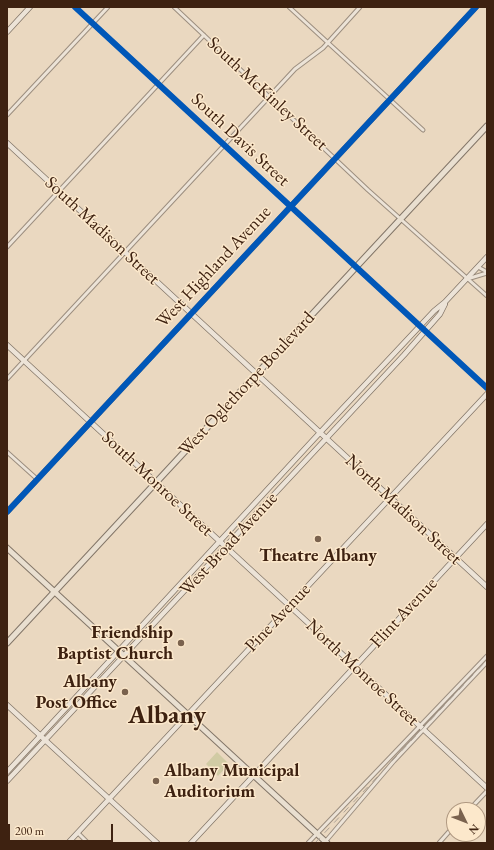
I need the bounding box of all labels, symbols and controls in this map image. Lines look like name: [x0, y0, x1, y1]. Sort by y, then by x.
street label: South McKinley Street: [202, 33, 332, 155]
street label: South Davis Street: [186, 89, 294, 191]
street label: South Madison Street: [40, 172, 164, 290]
street label: West Highland Avenue: [152, 202, 276, 332]
street label: West Oglethorpe Boulevard: [174, 307, 320, 461]
street label: South Monroe Street: [97, 427, 217, 541]
street label: North Madison Street: [340, 450, 466, 570]
street label: West Broad Avenue: [176, 488, 282, 600]
marker: Theatre Albany: [313, 534, 323, 544]
place label: Theatre Albany: [259, 545, 377, 567]
street label: Flint Avenue: [366, 573, 442, 653]
street label: Pine Avenue: [241, 579, 315, 657]
street label: North Monroe Street: [301, 615, 423, 731]
place label: Friendship Baptist Church: [57, 622, 173, 664]
marker: Friendship Baptist Church: [176, 638, 186, 648]
place label: Albany Post Office: [35, 671, 117, 714]
marker: Albany Post Office: [120, 687, 130, 697]
district label: Albany: [128, 700, 206, 732]
place label: Albany Municipal Auditorium: [164, 760, 299, 802]
marker: Albany Municipal Auditorium: [151, 776, 161, 786]
north arrow: [446, 802, 486, 842]
scale bar: [10, 816, 115, 842]
text: N: [466, 821, 482, 838]
text: 200 m: [15, 823, 44, 839]

